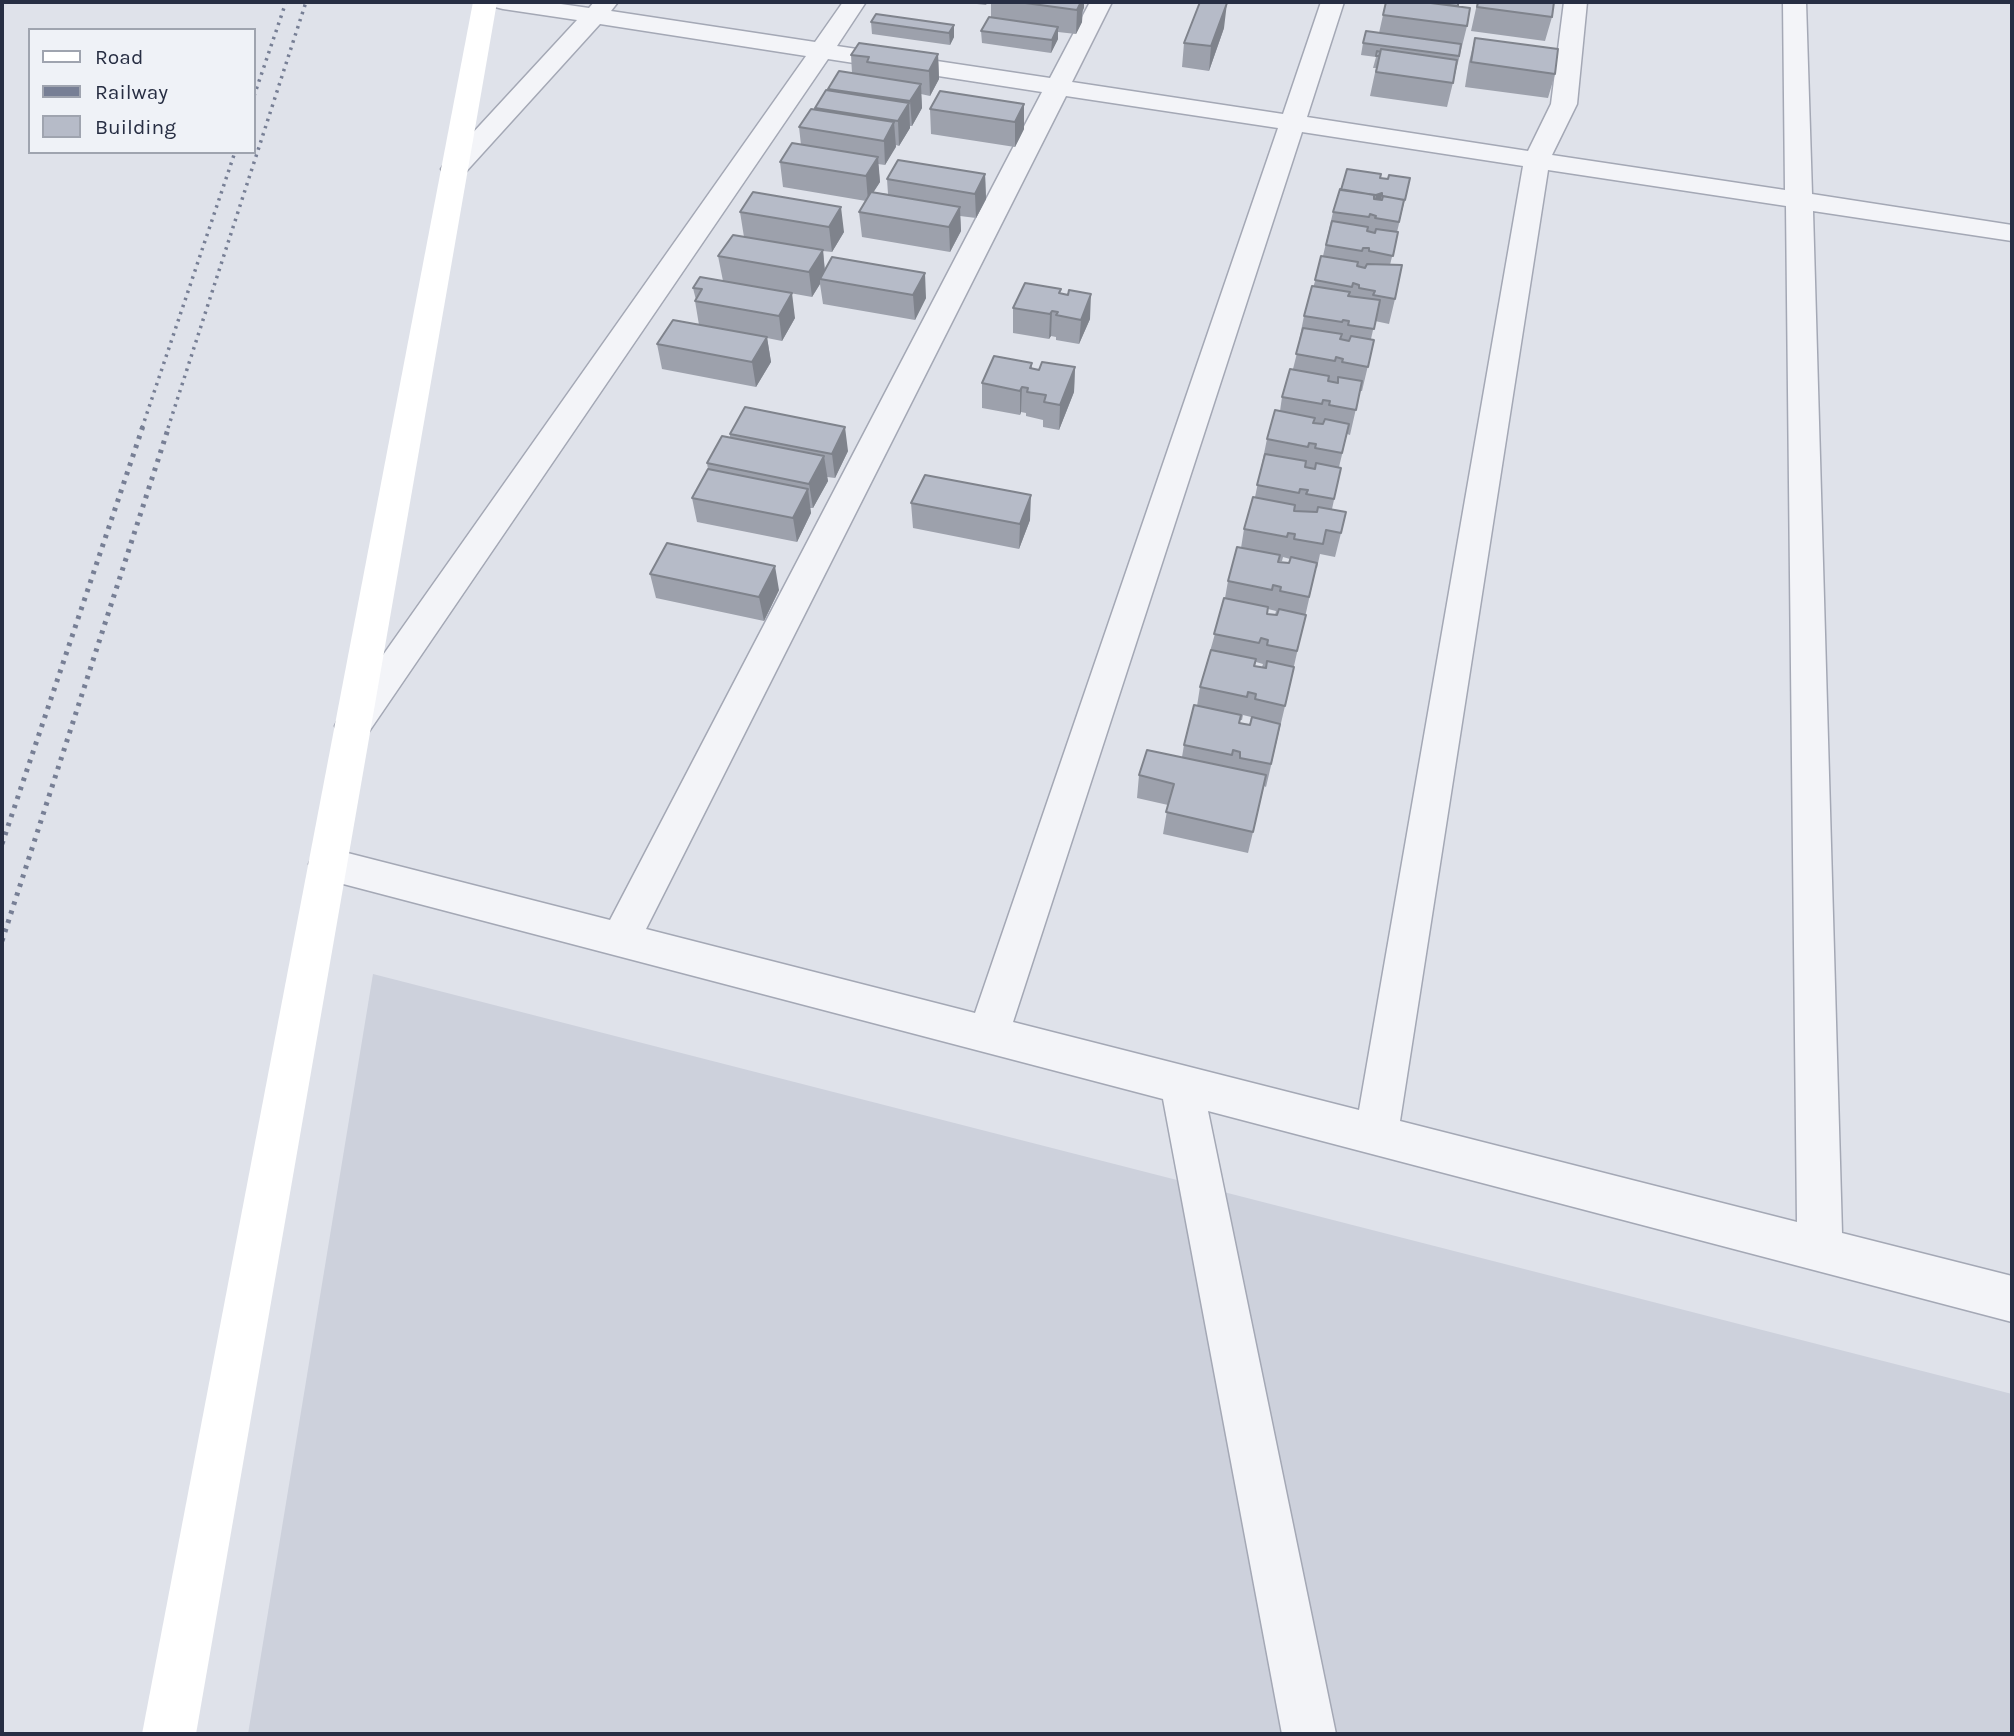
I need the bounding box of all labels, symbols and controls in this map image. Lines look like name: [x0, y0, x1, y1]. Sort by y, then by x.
legend: [28, 28, 256, 154]
text: Road: [95, 45, 143, 69]
text: Railway: [95, 80, 168, 104]
text: Building: [95, 115, 176, 139]

